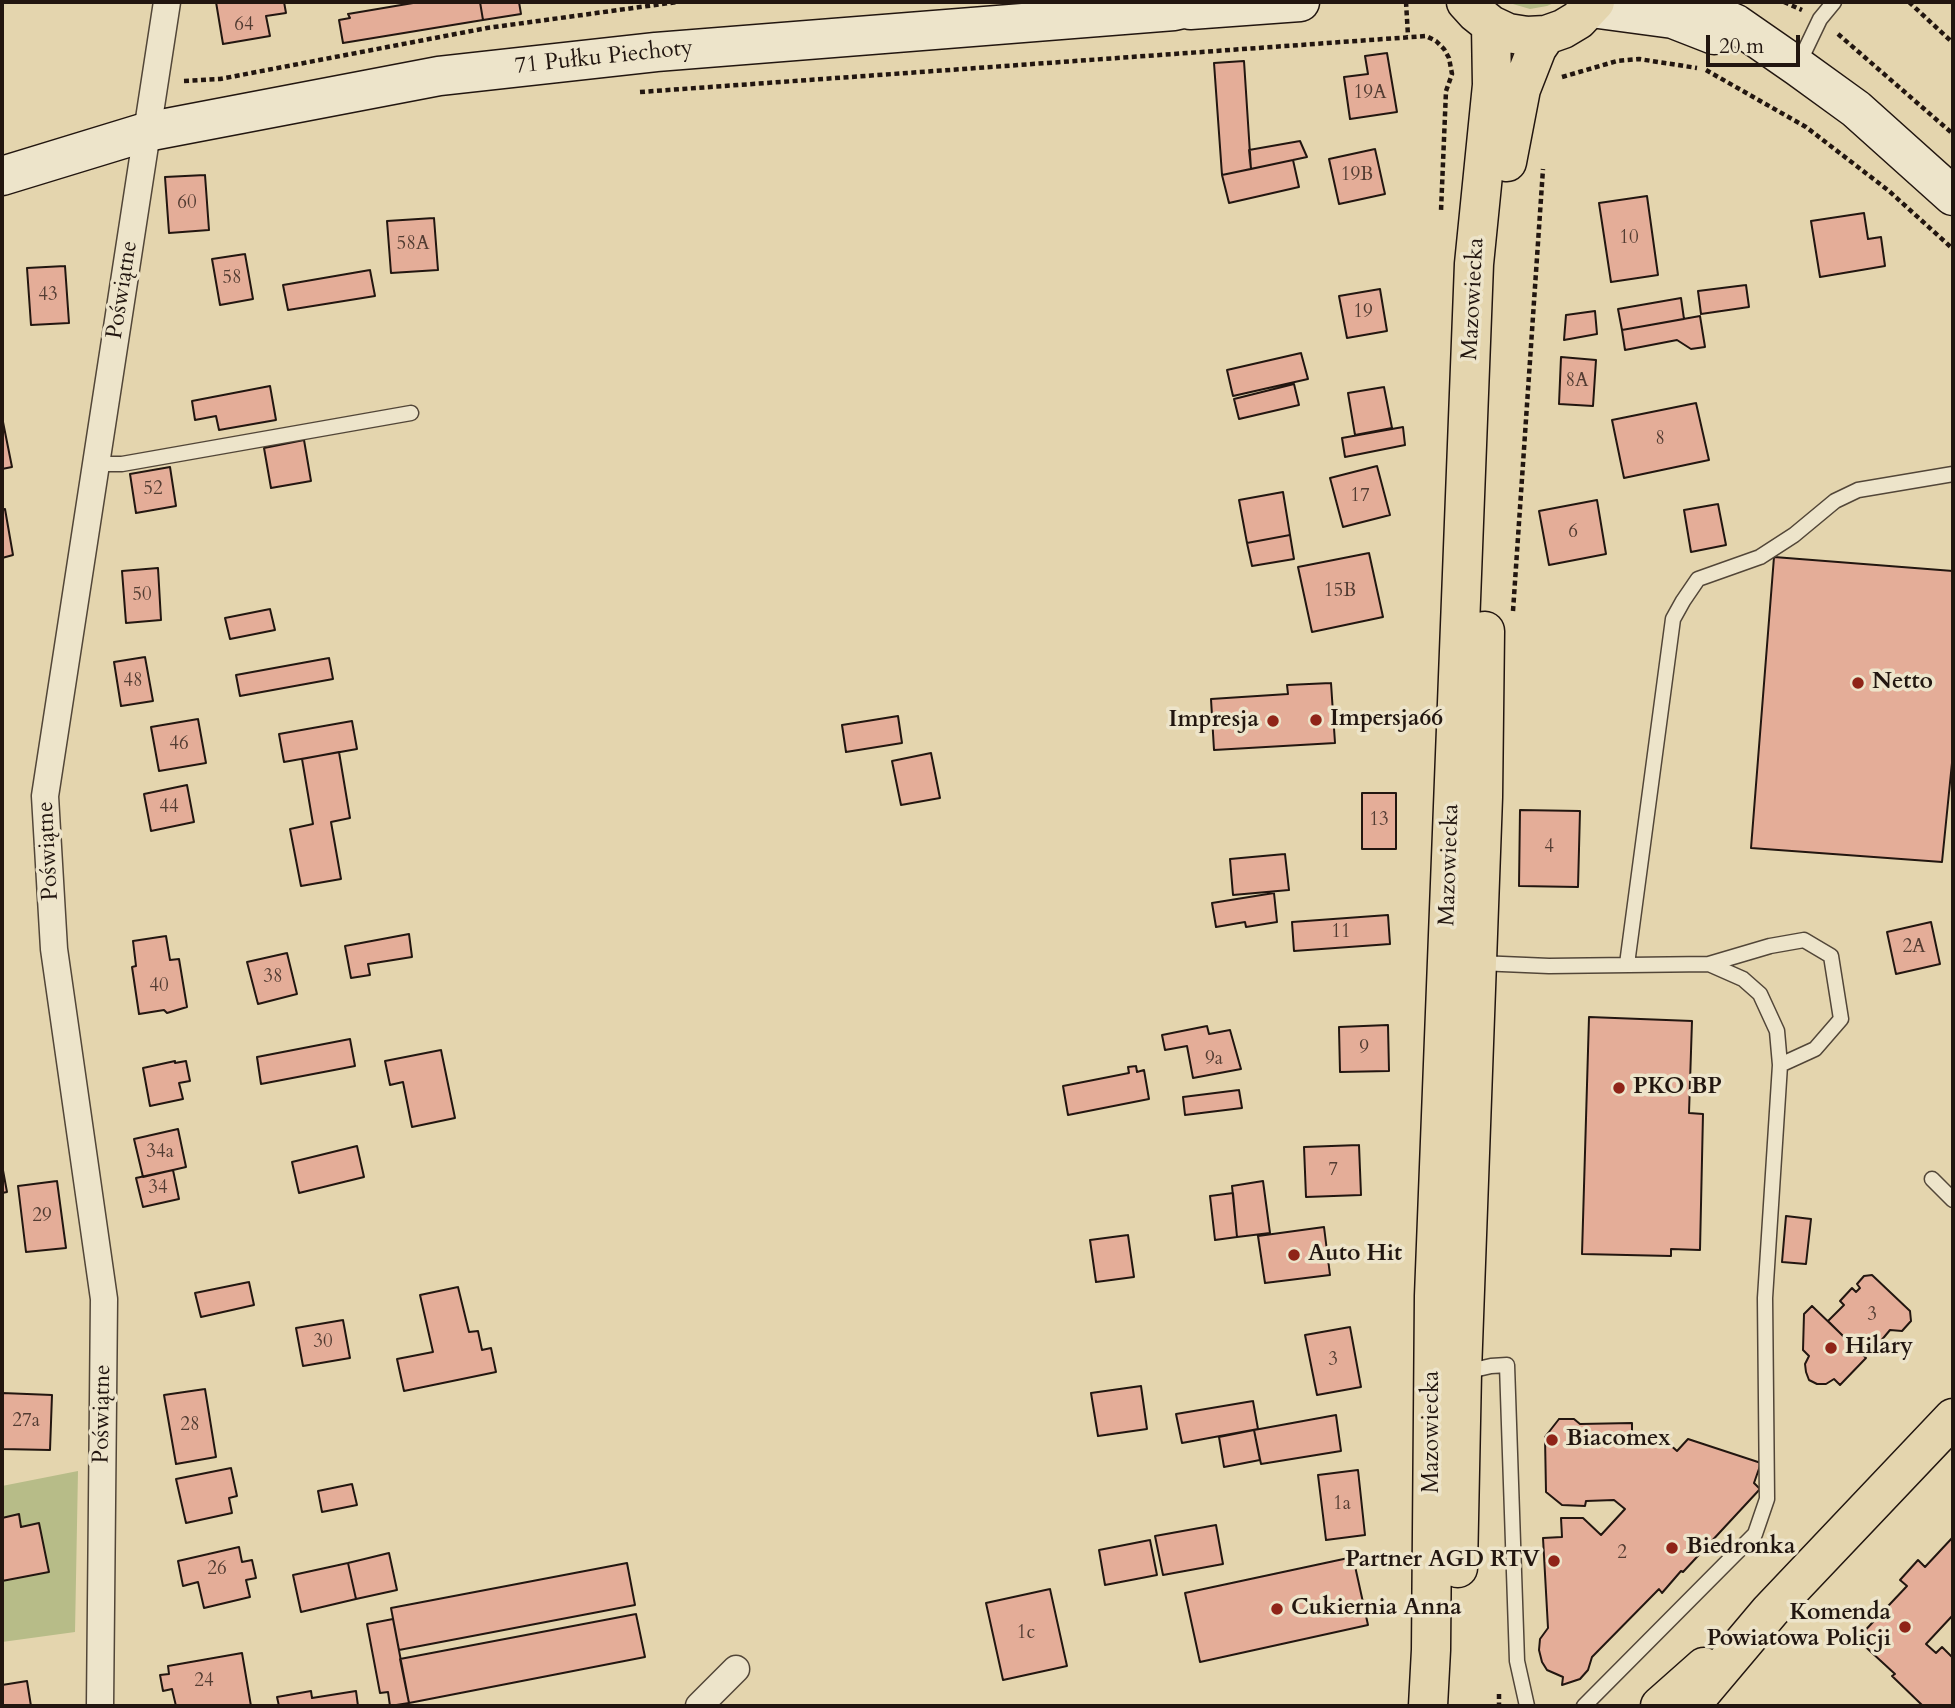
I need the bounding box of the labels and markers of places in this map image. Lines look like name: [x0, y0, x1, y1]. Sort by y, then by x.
place label: Netto: [1872, 669, 1933, 697]
marker: Netto: [1850, 675, 1866, 691]
place label: Impersja66: [1330, 706, 1443, 734]
place label: Impresja: [1169, 707, 1259, 735]
marker: Impersja66: [1308, 712, 1324, 728]
marker: Impresja: [1265, 713, 1281, 729]
place label: PKO BP: [1633, 1074, 1722, 1102]
marker: PKO BP: [1611, 1080, 1627, 1096]
place label: Auto Hit: [1308, 1241, 1402, 1269]
marker: Auto Hit: [1286, 1247, 1302, 1263]
place label: Hilary: [1845, 1334, 1913, 1362]
marker: Hilary: [1823, 1340, 1839, 1356]
place label: Biacomex: [1566, 1426, 1671, 1454]
marker: Biacomex: [1544, 1432, 1560, 1448]
place label: Biedronka: [1686, 1534, 1795, 1562]
marker: Biedronka: [1664, 1540, 1680, 1556]
place label: Partner AGD RTV: [1345, 1547, 1540, 1575]
marker: Partner AGD RTV: [1546, 1553, 1562, 1569]
place label: Cukiernia Anna: [1291, 1595, 1462, 1623]
place label: Komenda Powiatowa Policji: [1707, 1600, 1891, 1654]
marker: Cukiernia Anna: [1269, 1601, 1285, 1617]
marker: Komenda Powiatowa Policji: [1897, 1619, 1913, 1635]

